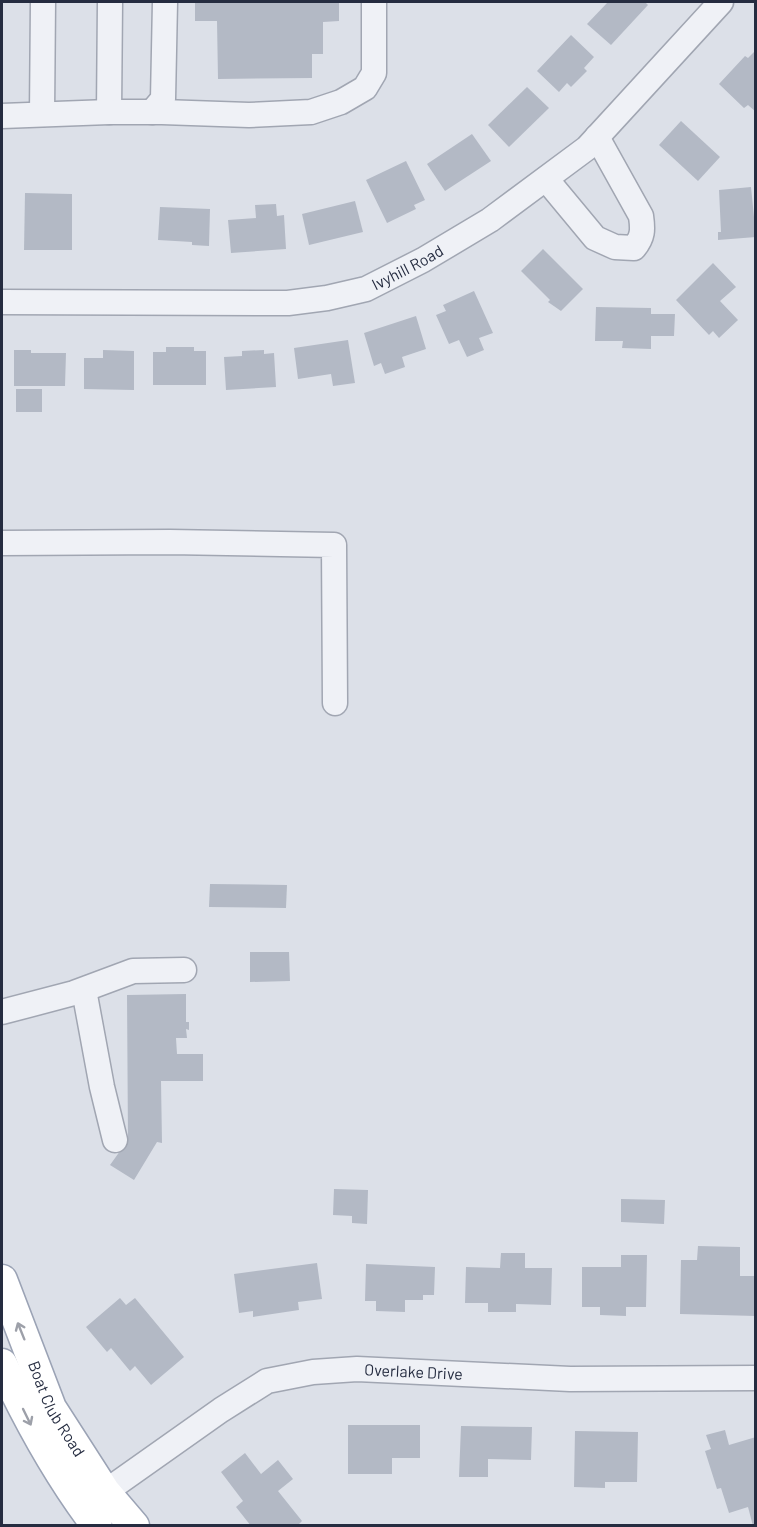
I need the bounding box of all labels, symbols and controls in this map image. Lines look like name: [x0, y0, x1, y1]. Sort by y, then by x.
street label: Ivyhill Road: [368, 240, 446, 294]
one-way arrow: [14, 1323, 25, 1341]
street label: Boat Club Road: [25, 1358, 89, 1460]
street label: Overlake Drive: [364, 1359, 463, 1383]
one-way arrow: [21, 1408, 33, 1426]

